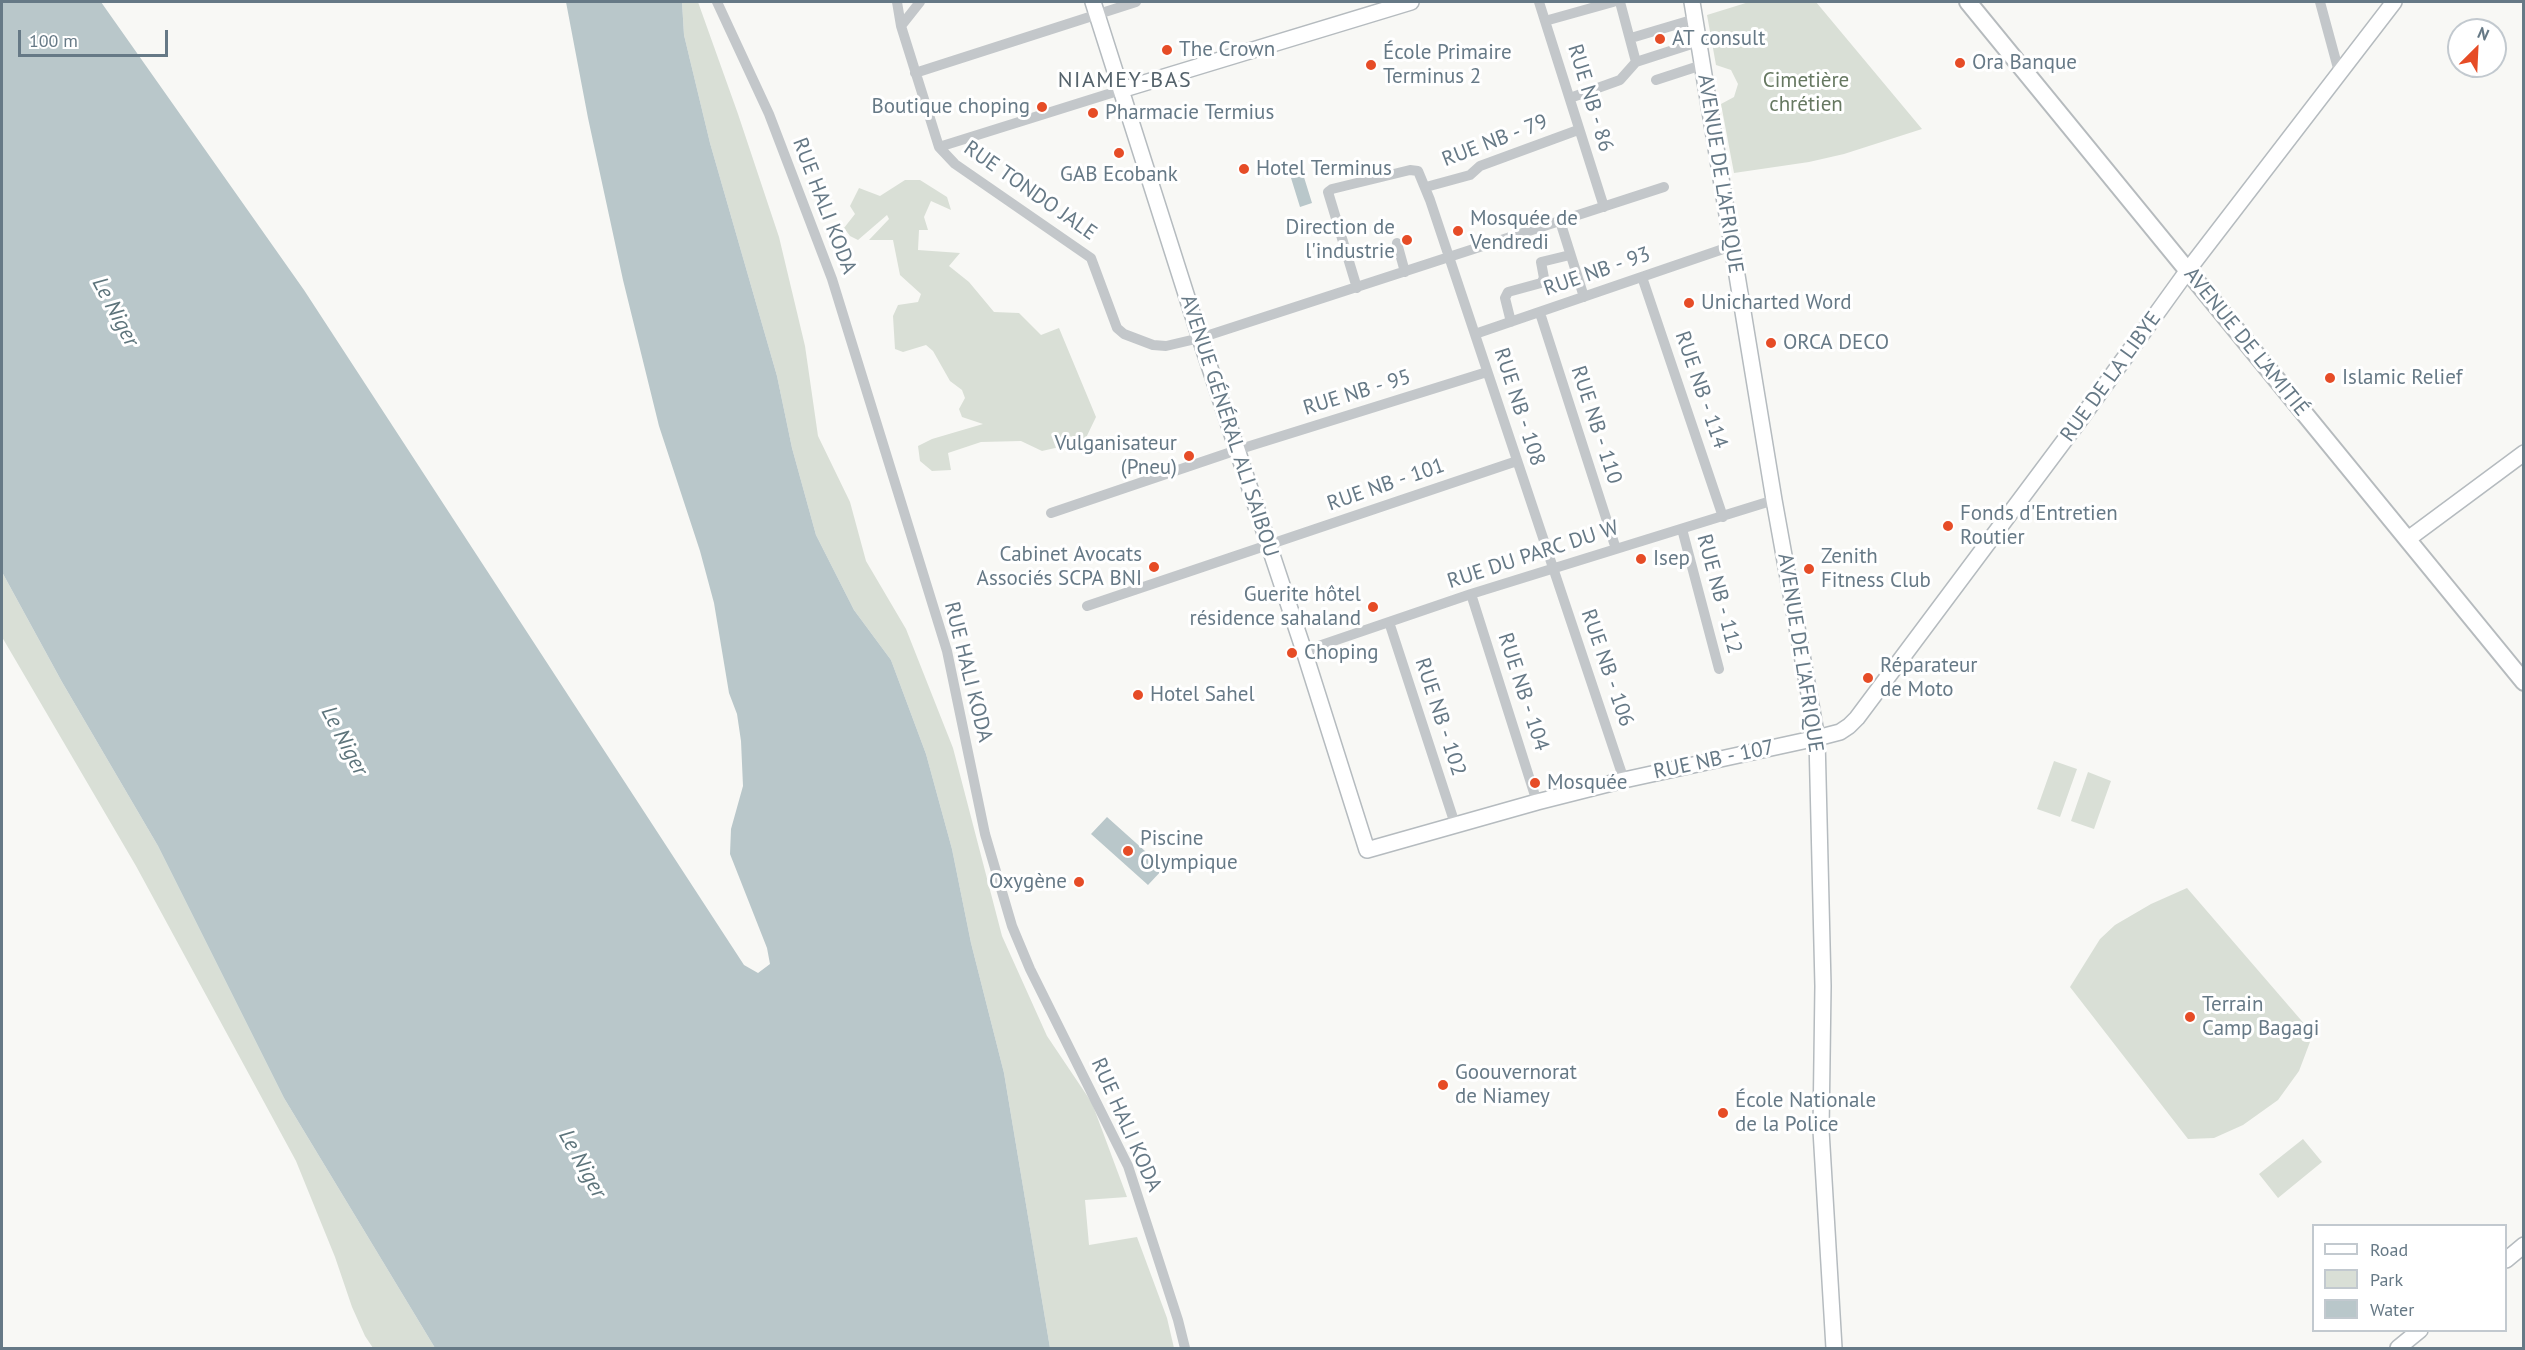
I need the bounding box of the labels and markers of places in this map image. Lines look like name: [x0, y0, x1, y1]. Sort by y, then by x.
place label: AT consult: [1672, 26, 1765, 52]
marker: AT consult: [1653, 32, 1667, 46]
place label: The Crown: [1179, 37, 1275, 63]
place label: École Primaire Terminus 2: [1383, 40, 1512, 90]
marker: The Crown: [1160, 43, 1174, 57]
place label: Ora Banque: [1972, 50, 2077, 76]
marker: Ora Banque: [1953, 56, 1967, 70]
marker: École Primaire Terminus 2: [1364, 58, 1378, 72]
place label: Boutique choping: [872, 94, 1030, 120]
marker: Boutique choping: [1035, 100, 1049, 114]
place label: Pharmacie Termius: [1105, 100, 1274, 126]
marker: Pharmacie Termius: [1086, 106, 1100, 120]
marker: GAB Ecobank: [1112, 146, 1126, 160]
place label: Hotel Terminus: [1256, 156, 1392, 182]
place label: GAB Ecobank: [1060, 162, 1178, 188]
marker: Hotel Terminus: [1237, 162, 1251, 176]
place label: Mosquée de Vendredi: [1470, 206, 1578, 256]
place label: Direction de l'industrie: [1286, 215, 1395, 265]
marker: Mosquée de Vendredi: [1451, 224, 1465, 238]
marker: Direction de l'industrie: [1400, 233, 1414, 247]
place label: Unicharted Word: [1701, 290, 1852, 316]
marker: Unicharted Word: [1682, 296, 1696, 310]
place label: ORCA DECO: [1783, 330, 1889, 356]
marker: ORCA DECO: [1764, 336, 1778, 350]
place label: Islamic Relief: [2342, 365, 2463, 391]
marker: Islamic Relief: [2323, 371, 2337, 385]
place label: Vulganisateur (Pneu): [1055, 431, 1177, 481]
marker: Vulganisateur (Pneu): [1182, 449, 1196, 463]
place label: Fonds d'Entretien Routier: [1960, 501, 2118, 551]
marker: Fonds d'Entretien Routier: [1941, 519, 1955, 533]
place label: Cabinet Avocats Associés SCPA BNI: [977, 542, 1142, 592]
place label: Zenith Fitness Club: [1821, 544, 1931, 594]
place label: Isep: [1653, 546, 1690, 572]
marker: Isep: [1634, 552, 1648, 566]
marker: Cabinet Avocats Associés SCPA BNI: [1147, 560, 1161, 574]
marker: Zenith Fitness Club: [1802, 562, 1816, 576]
place label: Guerite hôtel résidence sahaland: [1190, 582, 1361, 632]
marker: Guerite hôtel résidence sahaland: [1366, 600, 1380, 614]
place label: Choping: [1304, 640, 1378, 666]
marker: Choping: [1285, 646, 1299, 660]
place label: Réparateur de Moto: [1880, 653, 1978, 703]
marker: Réparateur de Moto: [1861, 671, 1875, 685]
place label: Hotel Sahel: [1150, 682, 1255, 708]
marker: Hotel Sahel: [1131, 688, 1145, 702]
place label: Mosquée: [1547, 770, 1627, 796]
marker: Mosquée: [1528, 776, 1542, 790]
place label: Piscine Olympique: [1140, 826, 1238, 876]
marker: Piscine Olympique: [1121, 844, 1135, 858]
place label: Oxygène: [989, 869, 1067, 895]
marker: Oxygène: [1072, 875, 1086, 889]
place label: Terrain Camp Bagagi: [2202, 992, 2319, 1042]
marker: Terrain Camp Bagagi: [2183, 1010, 2197, 1024]
place label: Goouvernorat de Niamey: [1455, 1060, 1577, 1110]
marker: Goouvernorat de Niamey: [1436, 1078, 1450, 1092]
place label: École Nationale de la Police: [1735, 1088, 1876, 1138]
marker: École Nationale de la Police: [1716, 1106, 1730, 1120]

